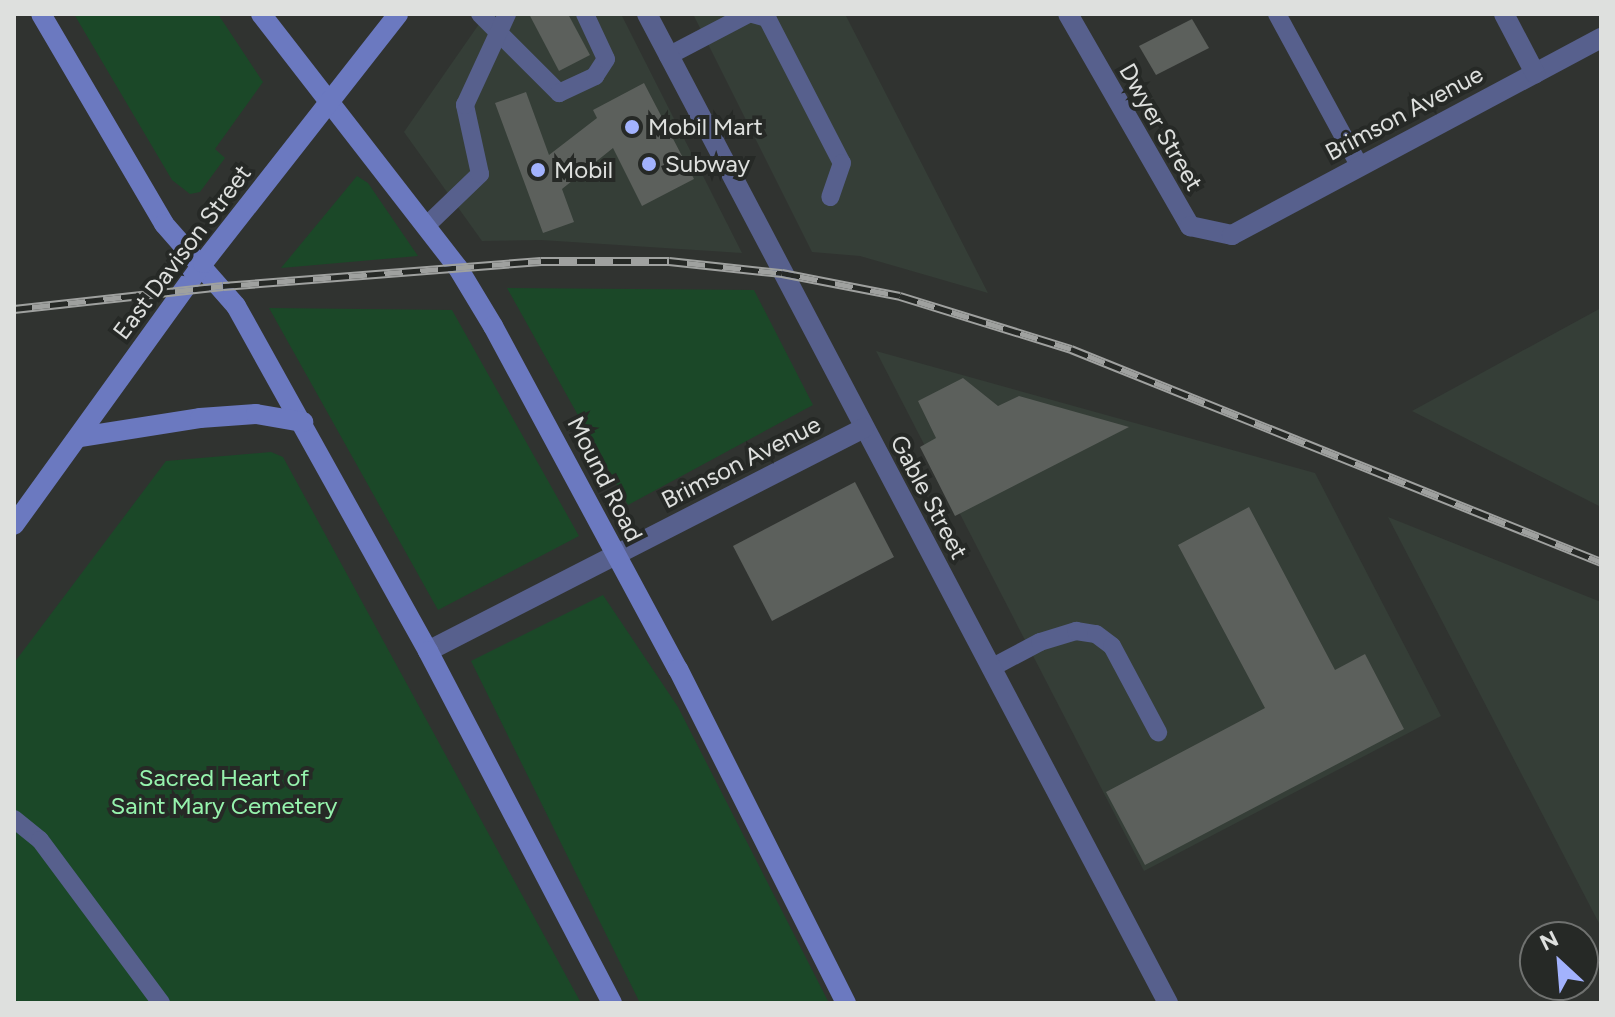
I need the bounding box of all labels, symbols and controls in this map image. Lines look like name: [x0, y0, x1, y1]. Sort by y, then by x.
street label: Dwyer Street: [1113, 58, 1209, 196]
street label: Brimson Avenue: [1320, 59, 1488, 167]
place label: Mobil Mart: [648, 113, 763, 141]
marker: Mobil Mart: [623, 118, 641, 136]
place label: Subway: [665, 150, 750, 178]
marker: Subway: [640, 155, 658, 173]
place label: Mobil: [554, 156, 613, 184]
street label: East Davison Street: [107, 159, 257, 345]
marker: Mobil: [529, 161, 547, 179]
street label: Brimson Avenue: [657, 410, 825, 514]
street label: Mound Road: [561, 412, 649, 546]
street label: Gable Street: [884, 430, 974, 564]
park label: Sacred Heart of Saint Mary Cemetery: [111, 764, 337, 820]
north arrow: [1519, 921, 1599, 1001]
text: N: [1536, 925, 1563, 957]

